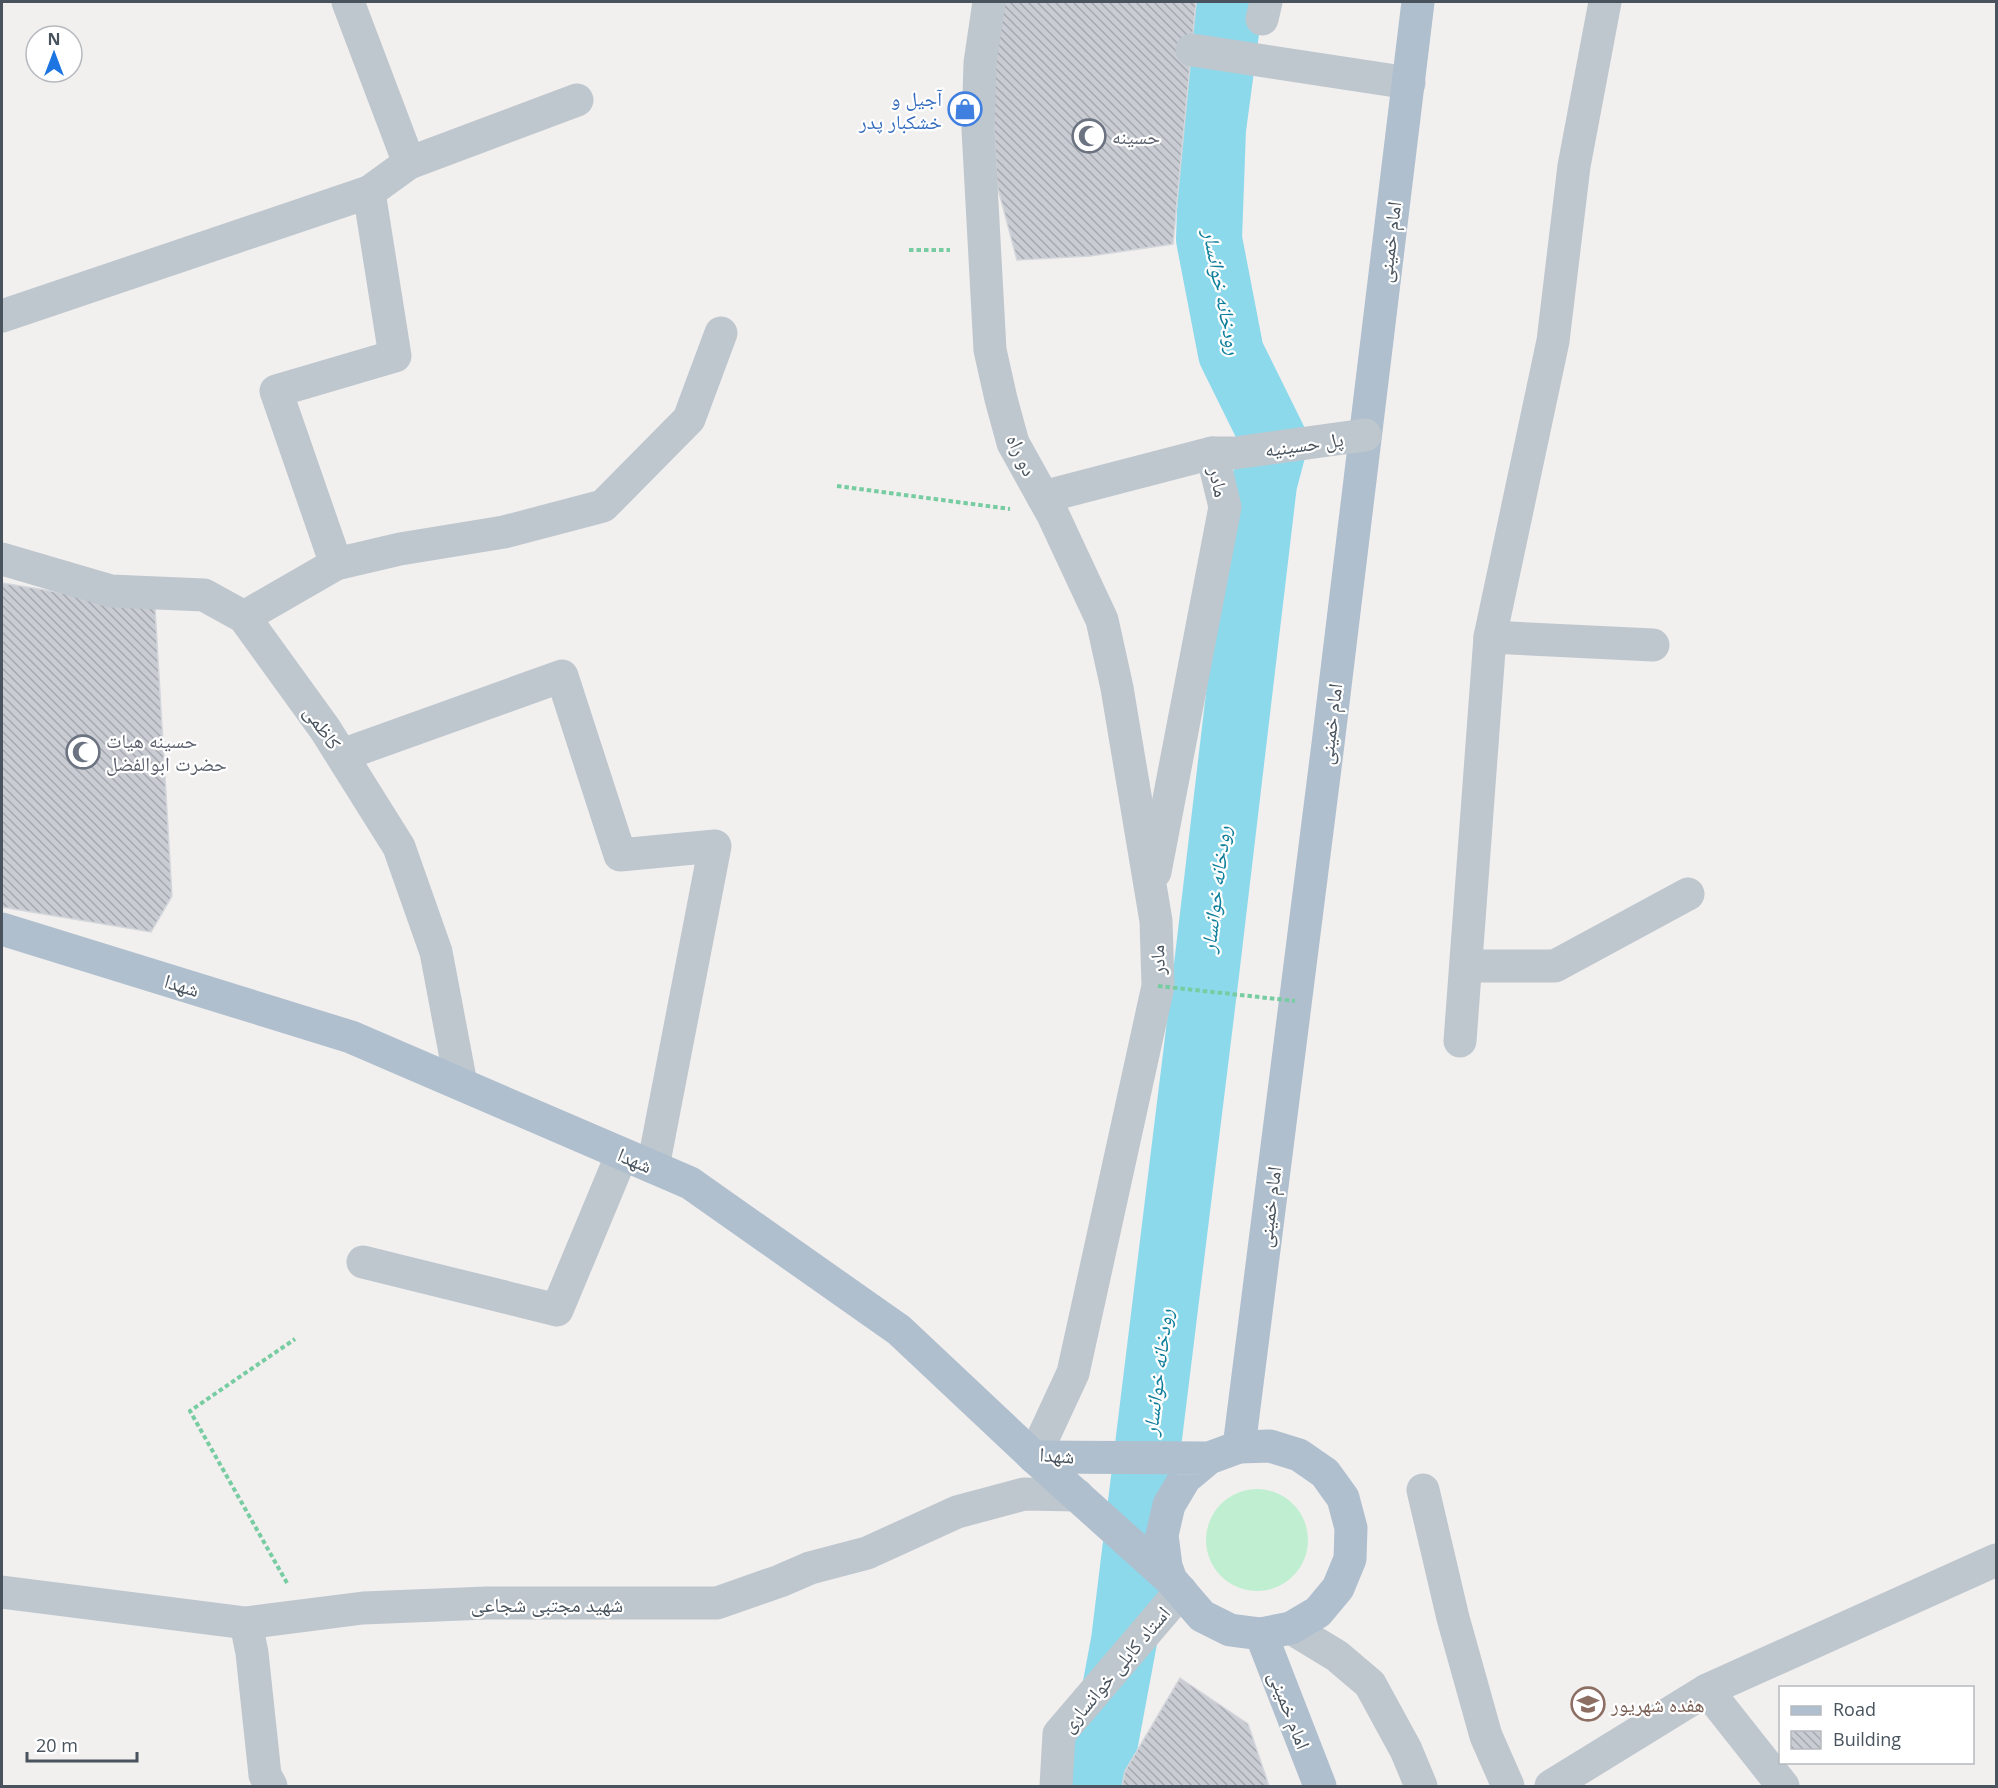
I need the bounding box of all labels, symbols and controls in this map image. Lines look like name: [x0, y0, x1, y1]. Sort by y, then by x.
north arrow: [24, 24, 84, 84]
text: N: [47, 28, 61, 50]
place label: آجیل و خشکبار پدر: [858, 85, 943, 135]
shop icon: آجیل و خشکبار پدر: [947, 91, 983, 127]
mosque icon: حسینه: [1071, 118, 1107, 154]
place label: حسینه: [1112, 123, 1160, 150]
street label: امام خمینی: [1371, 200, 1408, 284]
water label: رودخانه خوانسار: [1197, 225, 1249, 357]
street label: پل حسینیه: [1263, 425, 1345, 463]
street label: دو راه: [1001, 430, 1043, 480]
street label: مادر: [1202, 463, 1236, 500]
street label: امام خمینی: [1312, 682, 1349, 766]
street label: کاظمی: [298, 699, 348, 755]
place label: حسینه هیات حضرت ابوالفضل: [106, 727, 227, 777]
mosque icon: حسینه هیات حضرت ابوالفضل: [65, 734, 101, 770]
water label: رودخانه خوانسار: [1193, 824, 1237, 956]
street label: مادر: [1143, 944, 1171, 977]
street label: شهدا: [161, 967, 203, 1003]
street label: شهدا: [614, 1141, 656, 1179]
street label: امام خمینی: [1251, 1165, 1288, 1249]
water label: رودخانه خوانسار: [1135, 1307, 1179, 1439]
street label: شهدا: [1039, 1440, 1075, 1470]
street label: شهید مجتبی شجاعی: [471, 1591, 623, 1618]
street label: استاد کابلی خوانساری: [1054, 1600, 1176, 1738]
street label: امام خمینی: [1262, 1667, 1317, 1753]
school or university icon: هفده شهریور: [1570, 1686, 1606, 1722]
legend: [1779, 1686, 1974, 1764]
place label: هفده شهریور: [1610, 1691, 1705, 1718]
text: Road: [1833, 1697, 1876, 1721]
scale bar: [27, 1725, 136, 1763]
text: Building: [1833, 1727, 1901, 1751]
text: 20 m: [36, 1733, 78, 1757]

